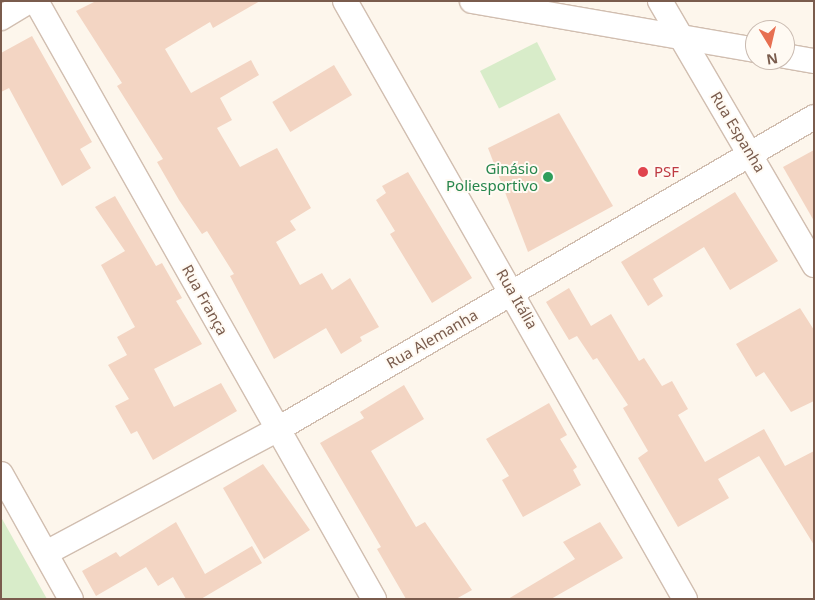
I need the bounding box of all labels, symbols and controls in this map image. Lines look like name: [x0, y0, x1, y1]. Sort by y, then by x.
north arrow: [745, 20, 795, 70]
text: N: [765, 49, 779, 70]
street label: Rua Espanha: [707, 88, 769, 176]
place label: Ginásio Poliesportivo: [446, 159, 538, 194]
place label: PSF: [654, 163, 679, 181]
marker: PSF: [636, 165, 650, 179]
marker: Ginásio Poliesportivo: [542, 171, 554, 183]
street label: Rua França: [178, 262, 232, 338]
street label: Rua Itália: [493, 266, 541, 332]
street label: Rua Alemanha: [383, 306, 481, 372]

